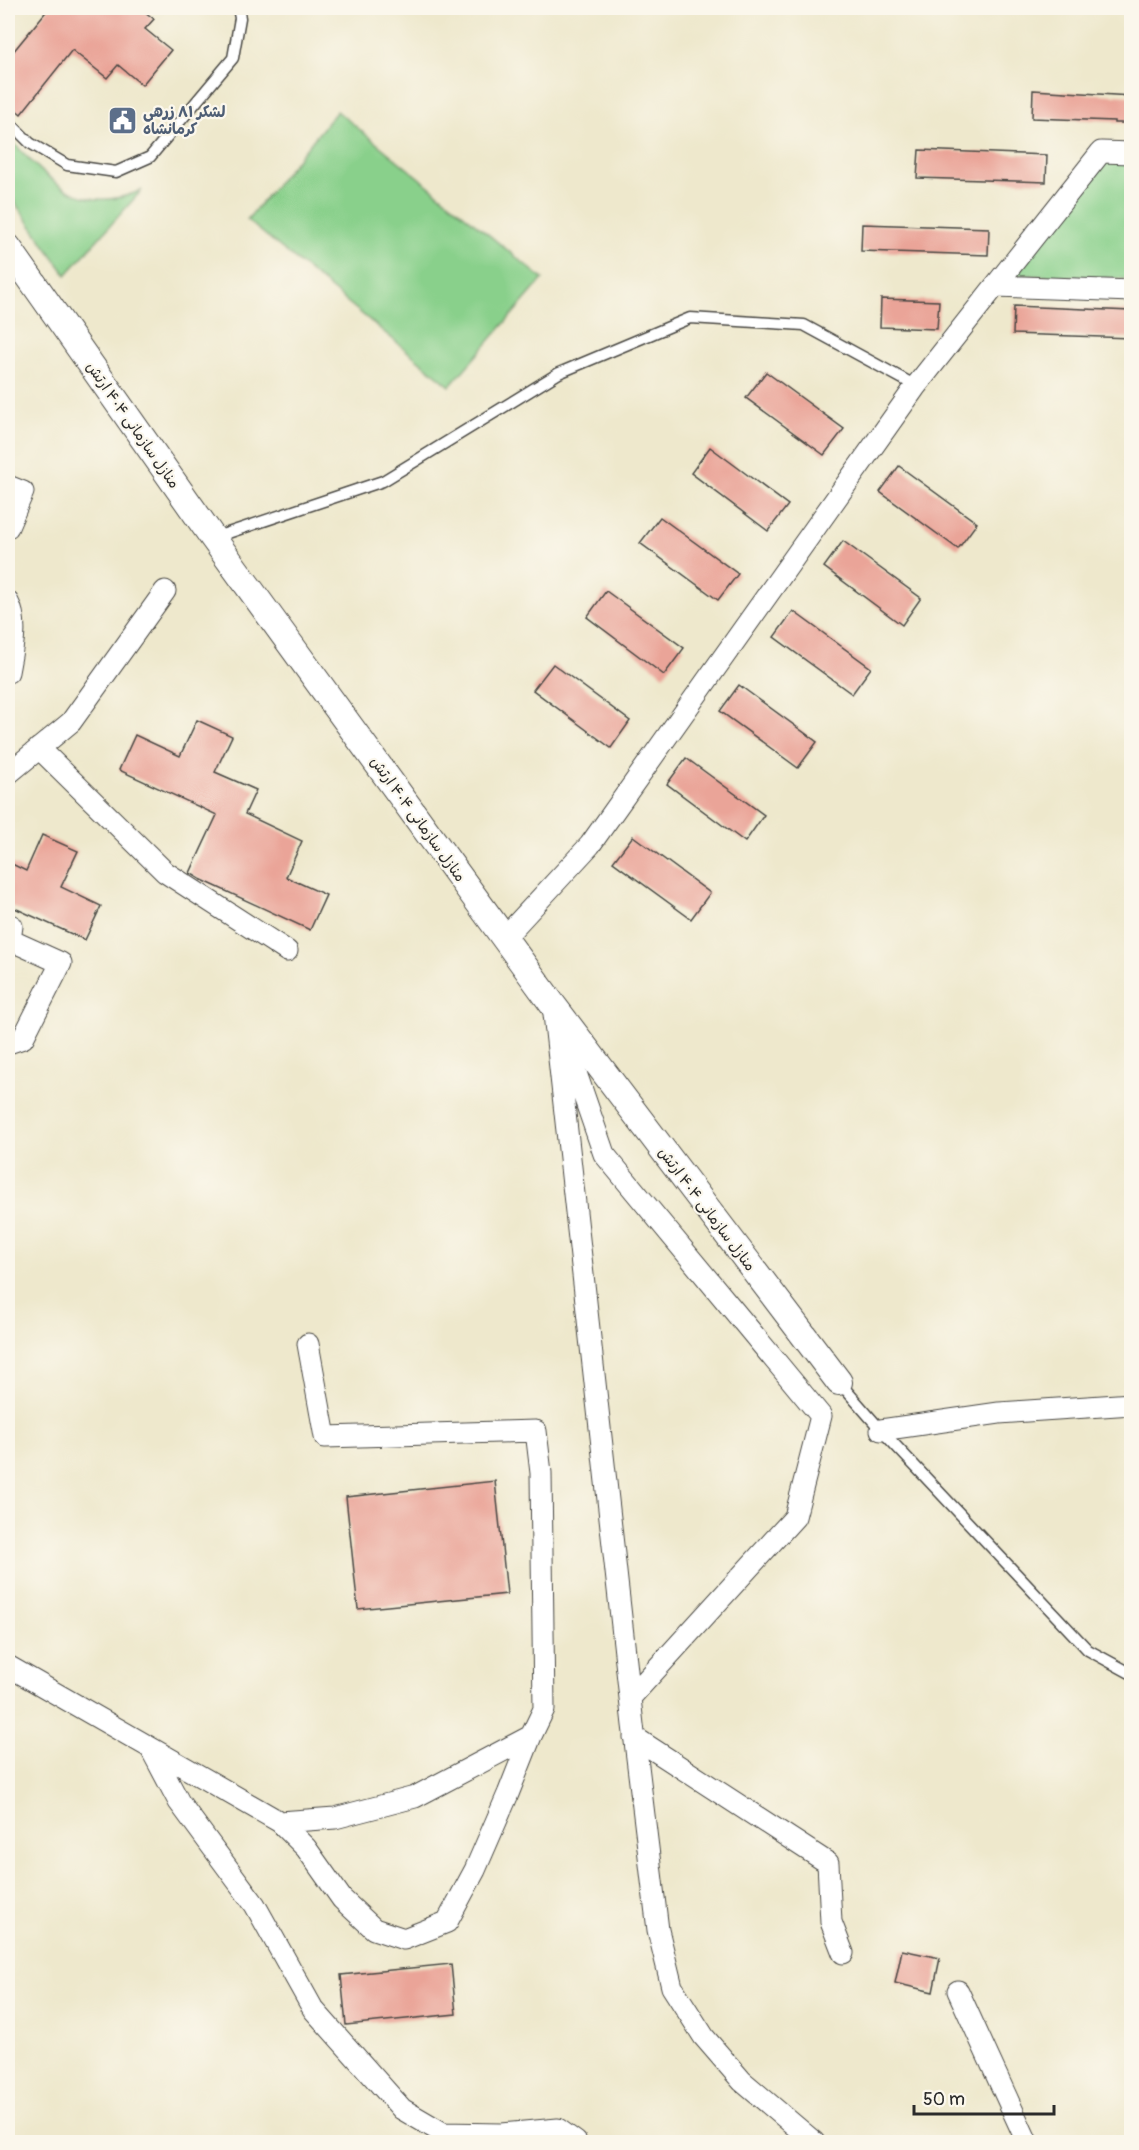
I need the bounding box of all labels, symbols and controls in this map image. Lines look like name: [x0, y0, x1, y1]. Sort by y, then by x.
place label: لشکر ۸۱ زرهی کرمانشاه: [143, 103, 225, 139]
public building icon: لشکر ۸۱ زرهی کرمانشاه: [106, 105, 138, 137]
street label: منازل سازمانی ۴۰۴ ارتش: [82, 358, 183, 492]
street label: منازل سازمانی ۴۰۴ ارتش: [366, 753, 469, 886]
street label: منازل سازمانی ۴۰۴ ارتش: [654, 1144, 759, 1275]
scale bar: [914, 2078, 1054, 2116]
text: 50 m: [923, 2088, 965, 2111]

